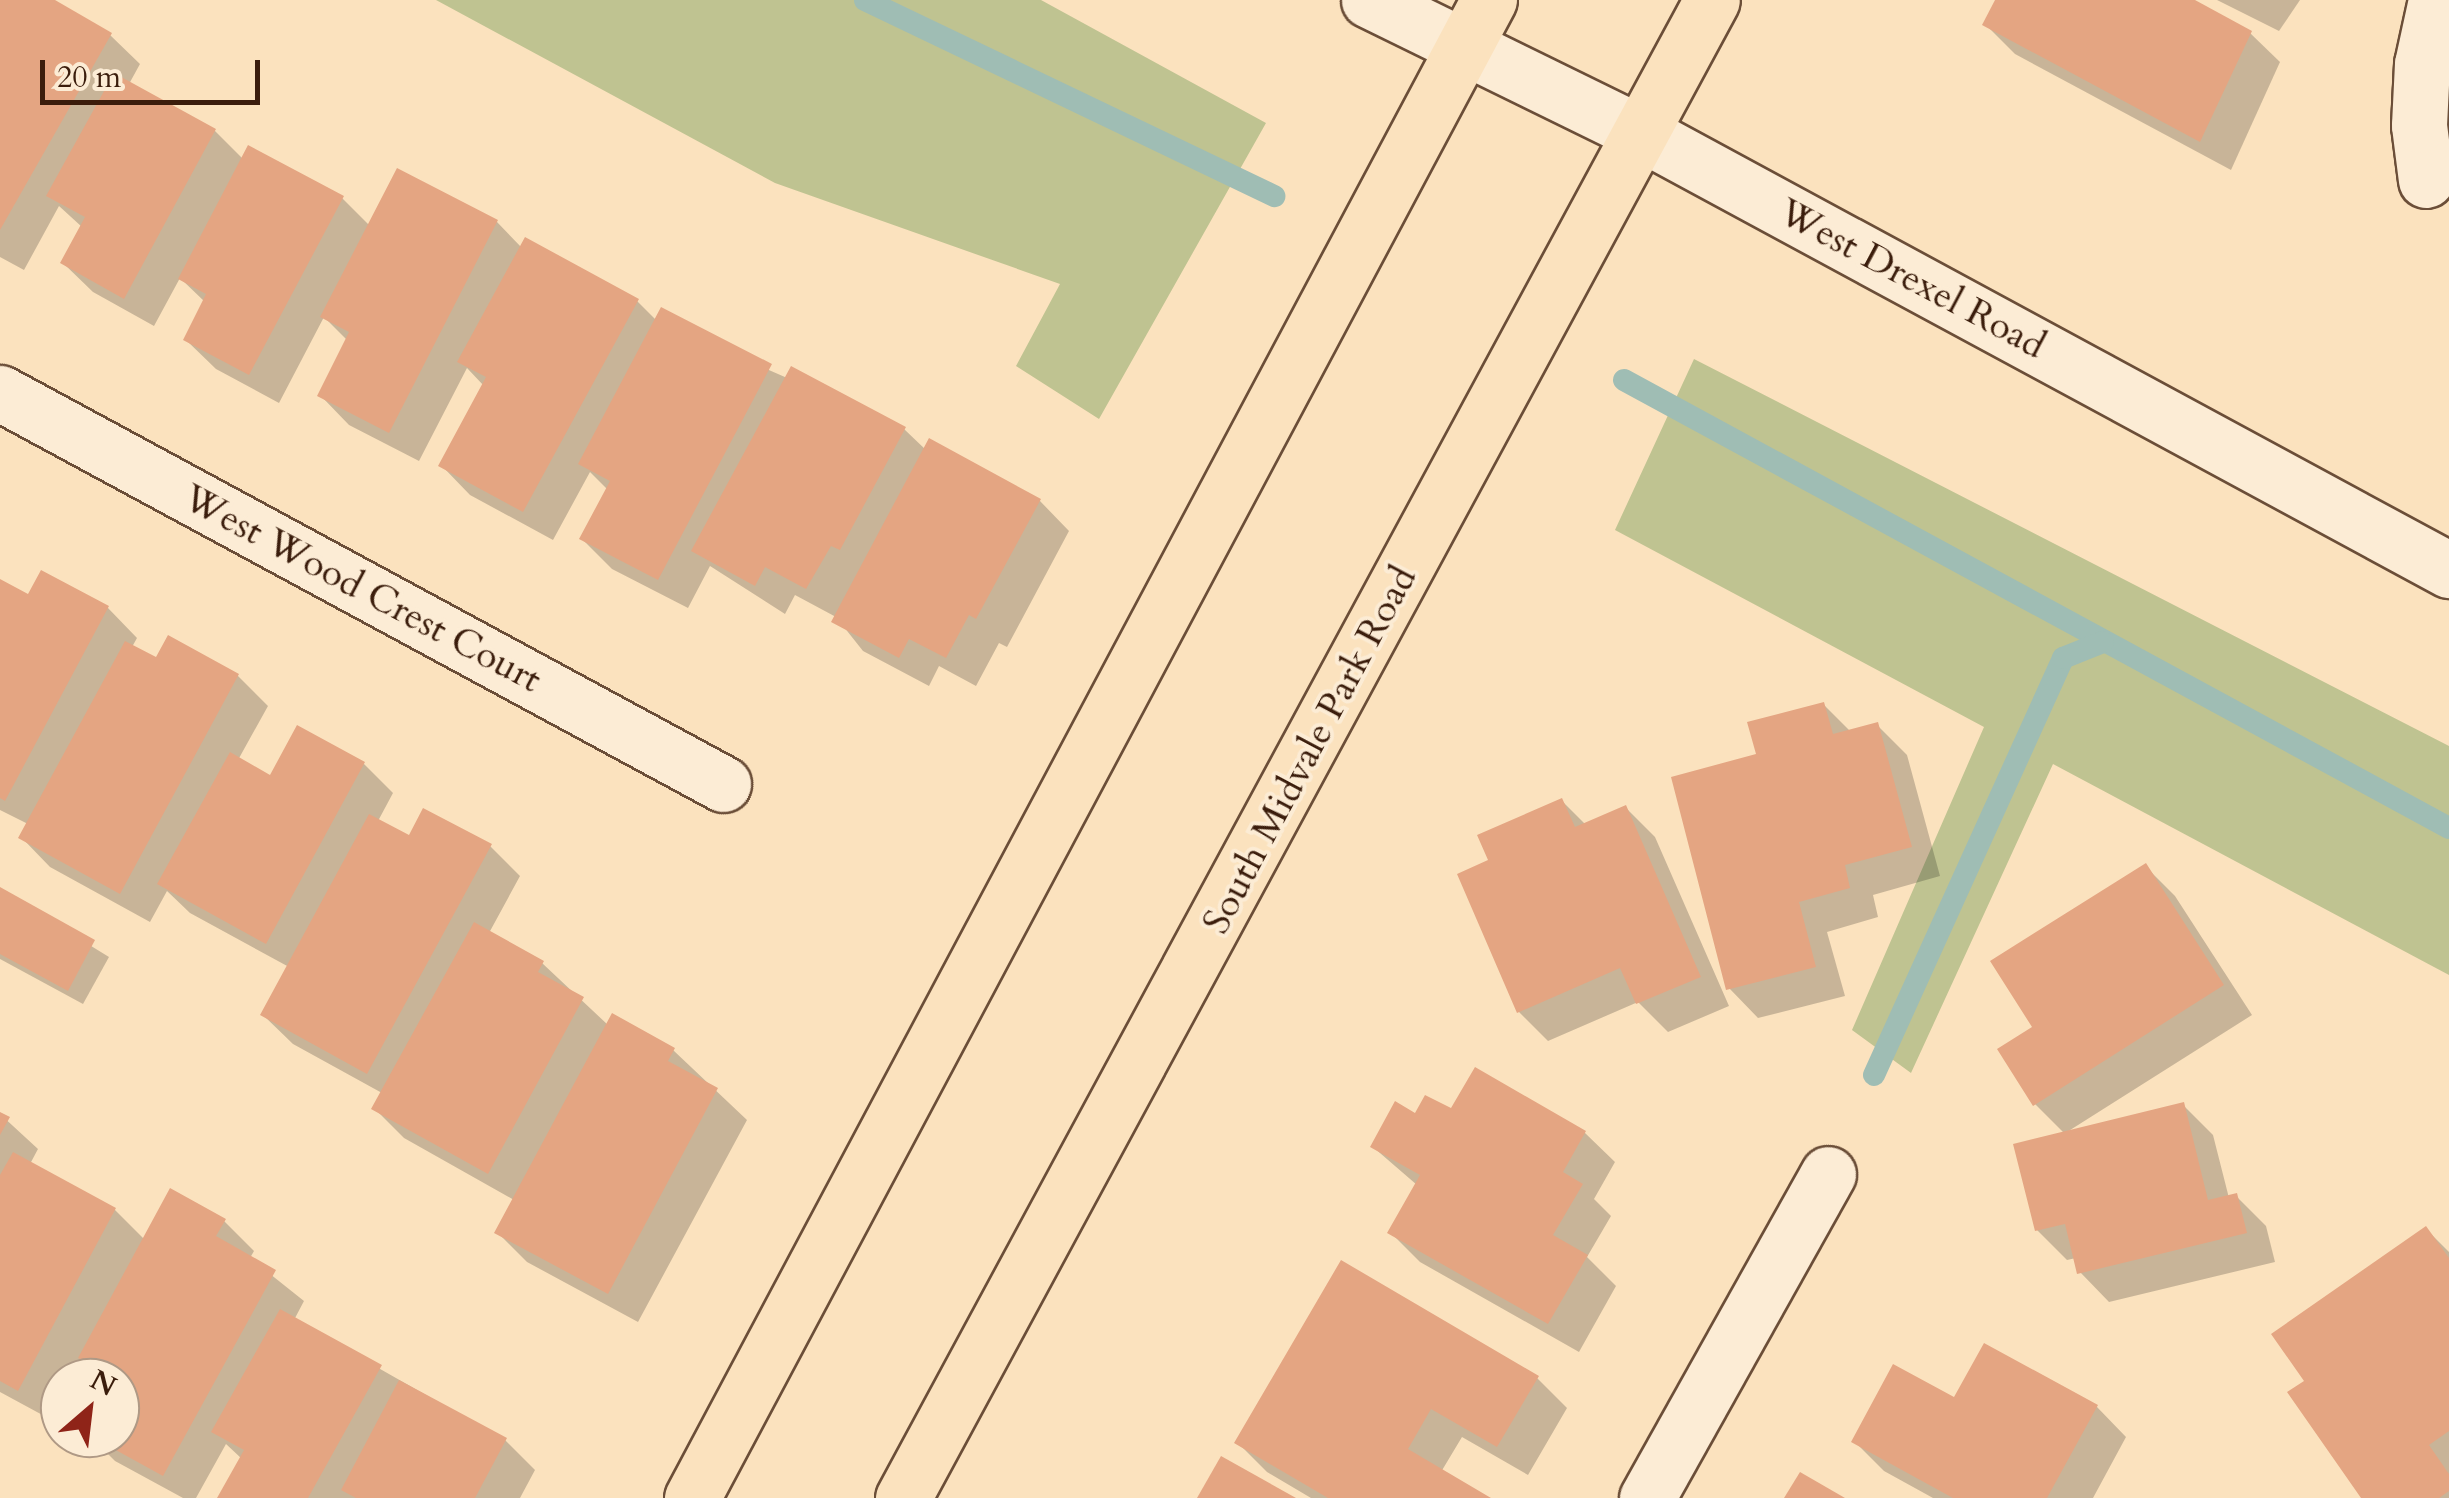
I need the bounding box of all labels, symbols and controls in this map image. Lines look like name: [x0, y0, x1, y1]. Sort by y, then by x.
scale bar: [45, 40, 265, 102]
text: 20 m: [57, 57, 121, 98]
street label: West Drexel Road: [1771, 189, 2053, 369]
street label: West Wood Crest Court: [175, 475, 549, 703]
street label: South Midvale Park Road: [1194, 558, 1426, 942]
north arrow: [40, 1358, 140, 1458]
text: N: [83, 1361, 123, 1406]

